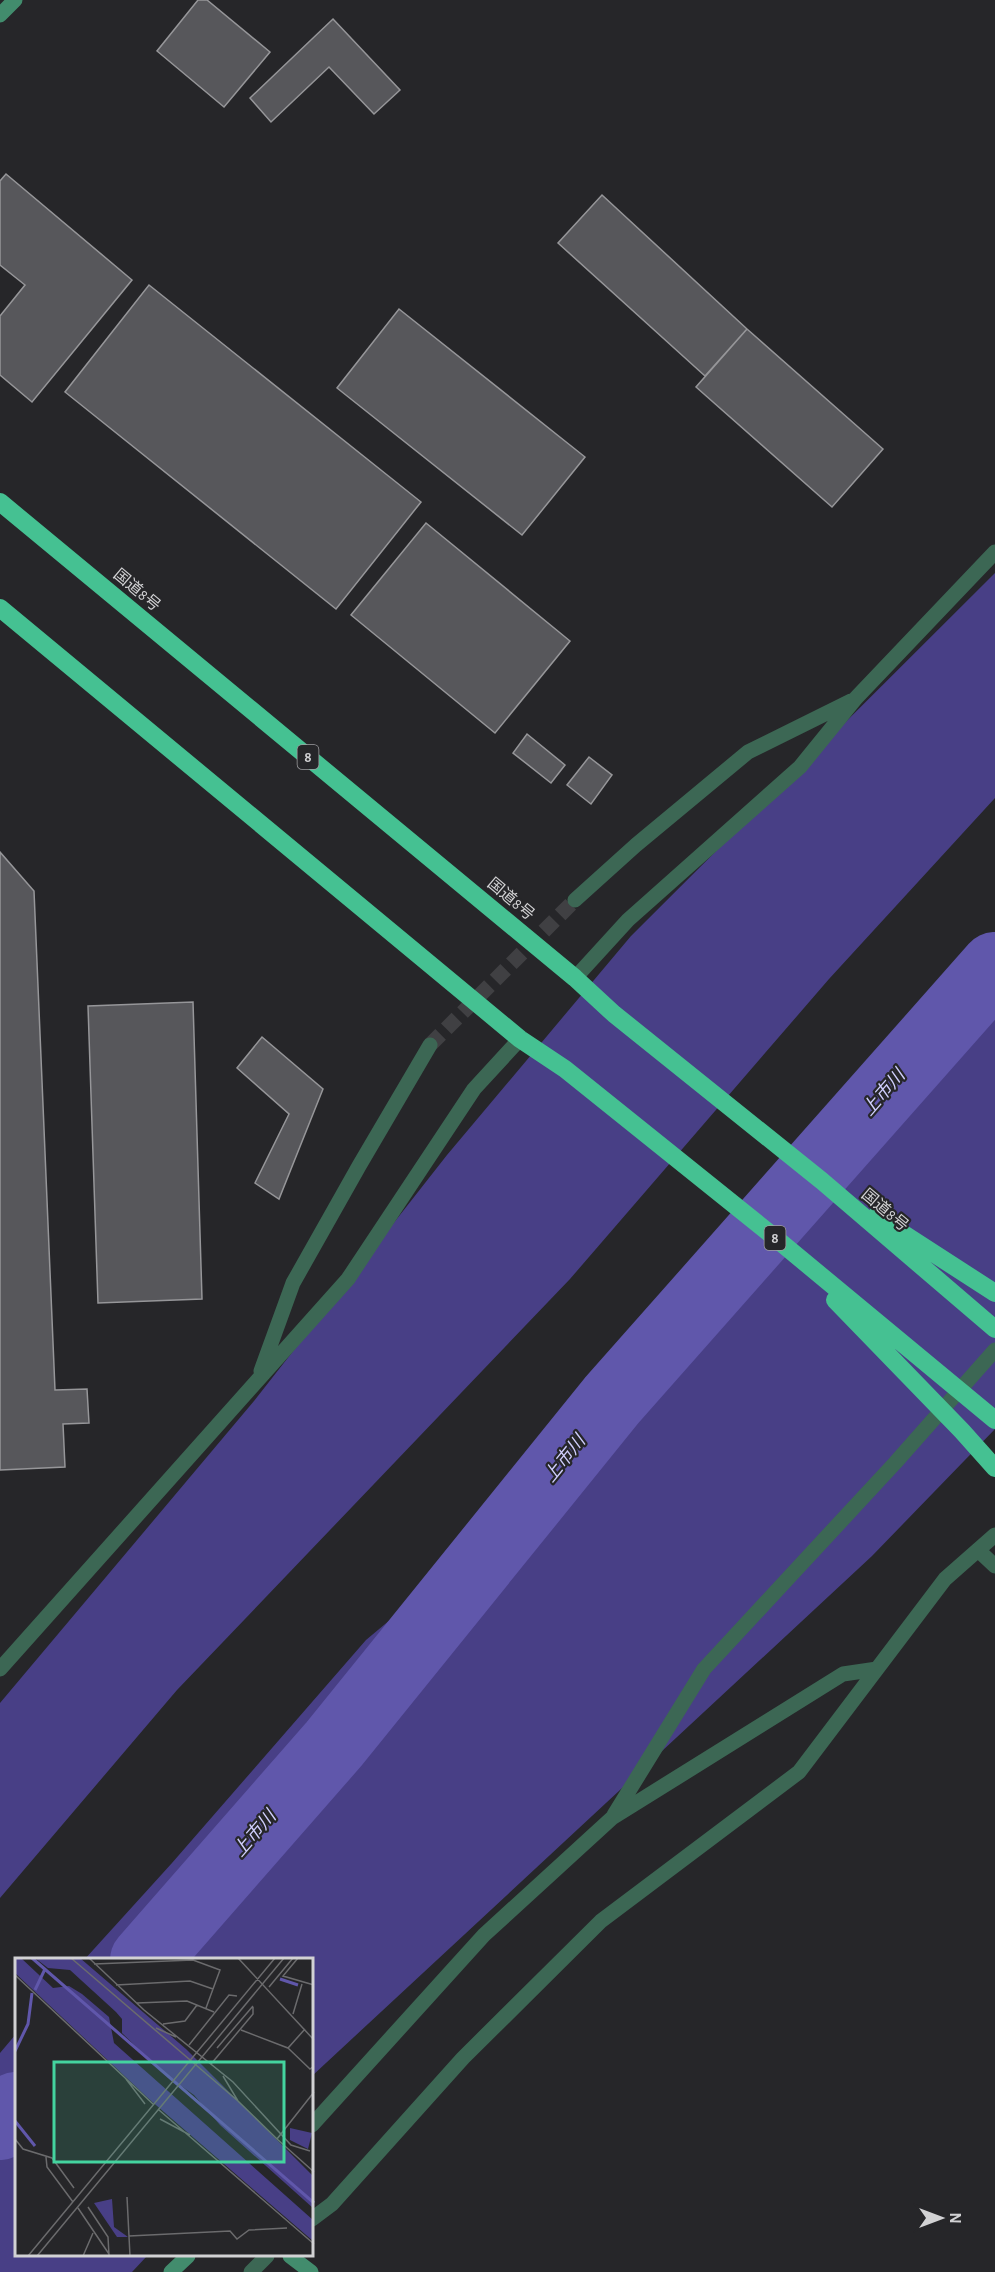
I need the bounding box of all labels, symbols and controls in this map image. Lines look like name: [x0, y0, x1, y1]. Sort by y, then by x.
street label: 国道8号: [111, 565, 164, 614]
road number: 8: [298, 745, 318, 769]
street label: 国道8号: [485, 874, 538, 923]
water label: 上市川: [858, 1064, 910, 1119]
street label: 国道8号: [859, 1185, 912, 1234]
road number: 8: [764, 1226, 786, 1250]
water label: 上市川: [539, 1430, 590, 1486]
water label: 上市川: [229, 1805, 281, 1860]
inset map: [15, 1958, 314, 2257]
north arrow: [911, 2188, 971, 2248]
text: N: [947, 2212, 963, 2224]

